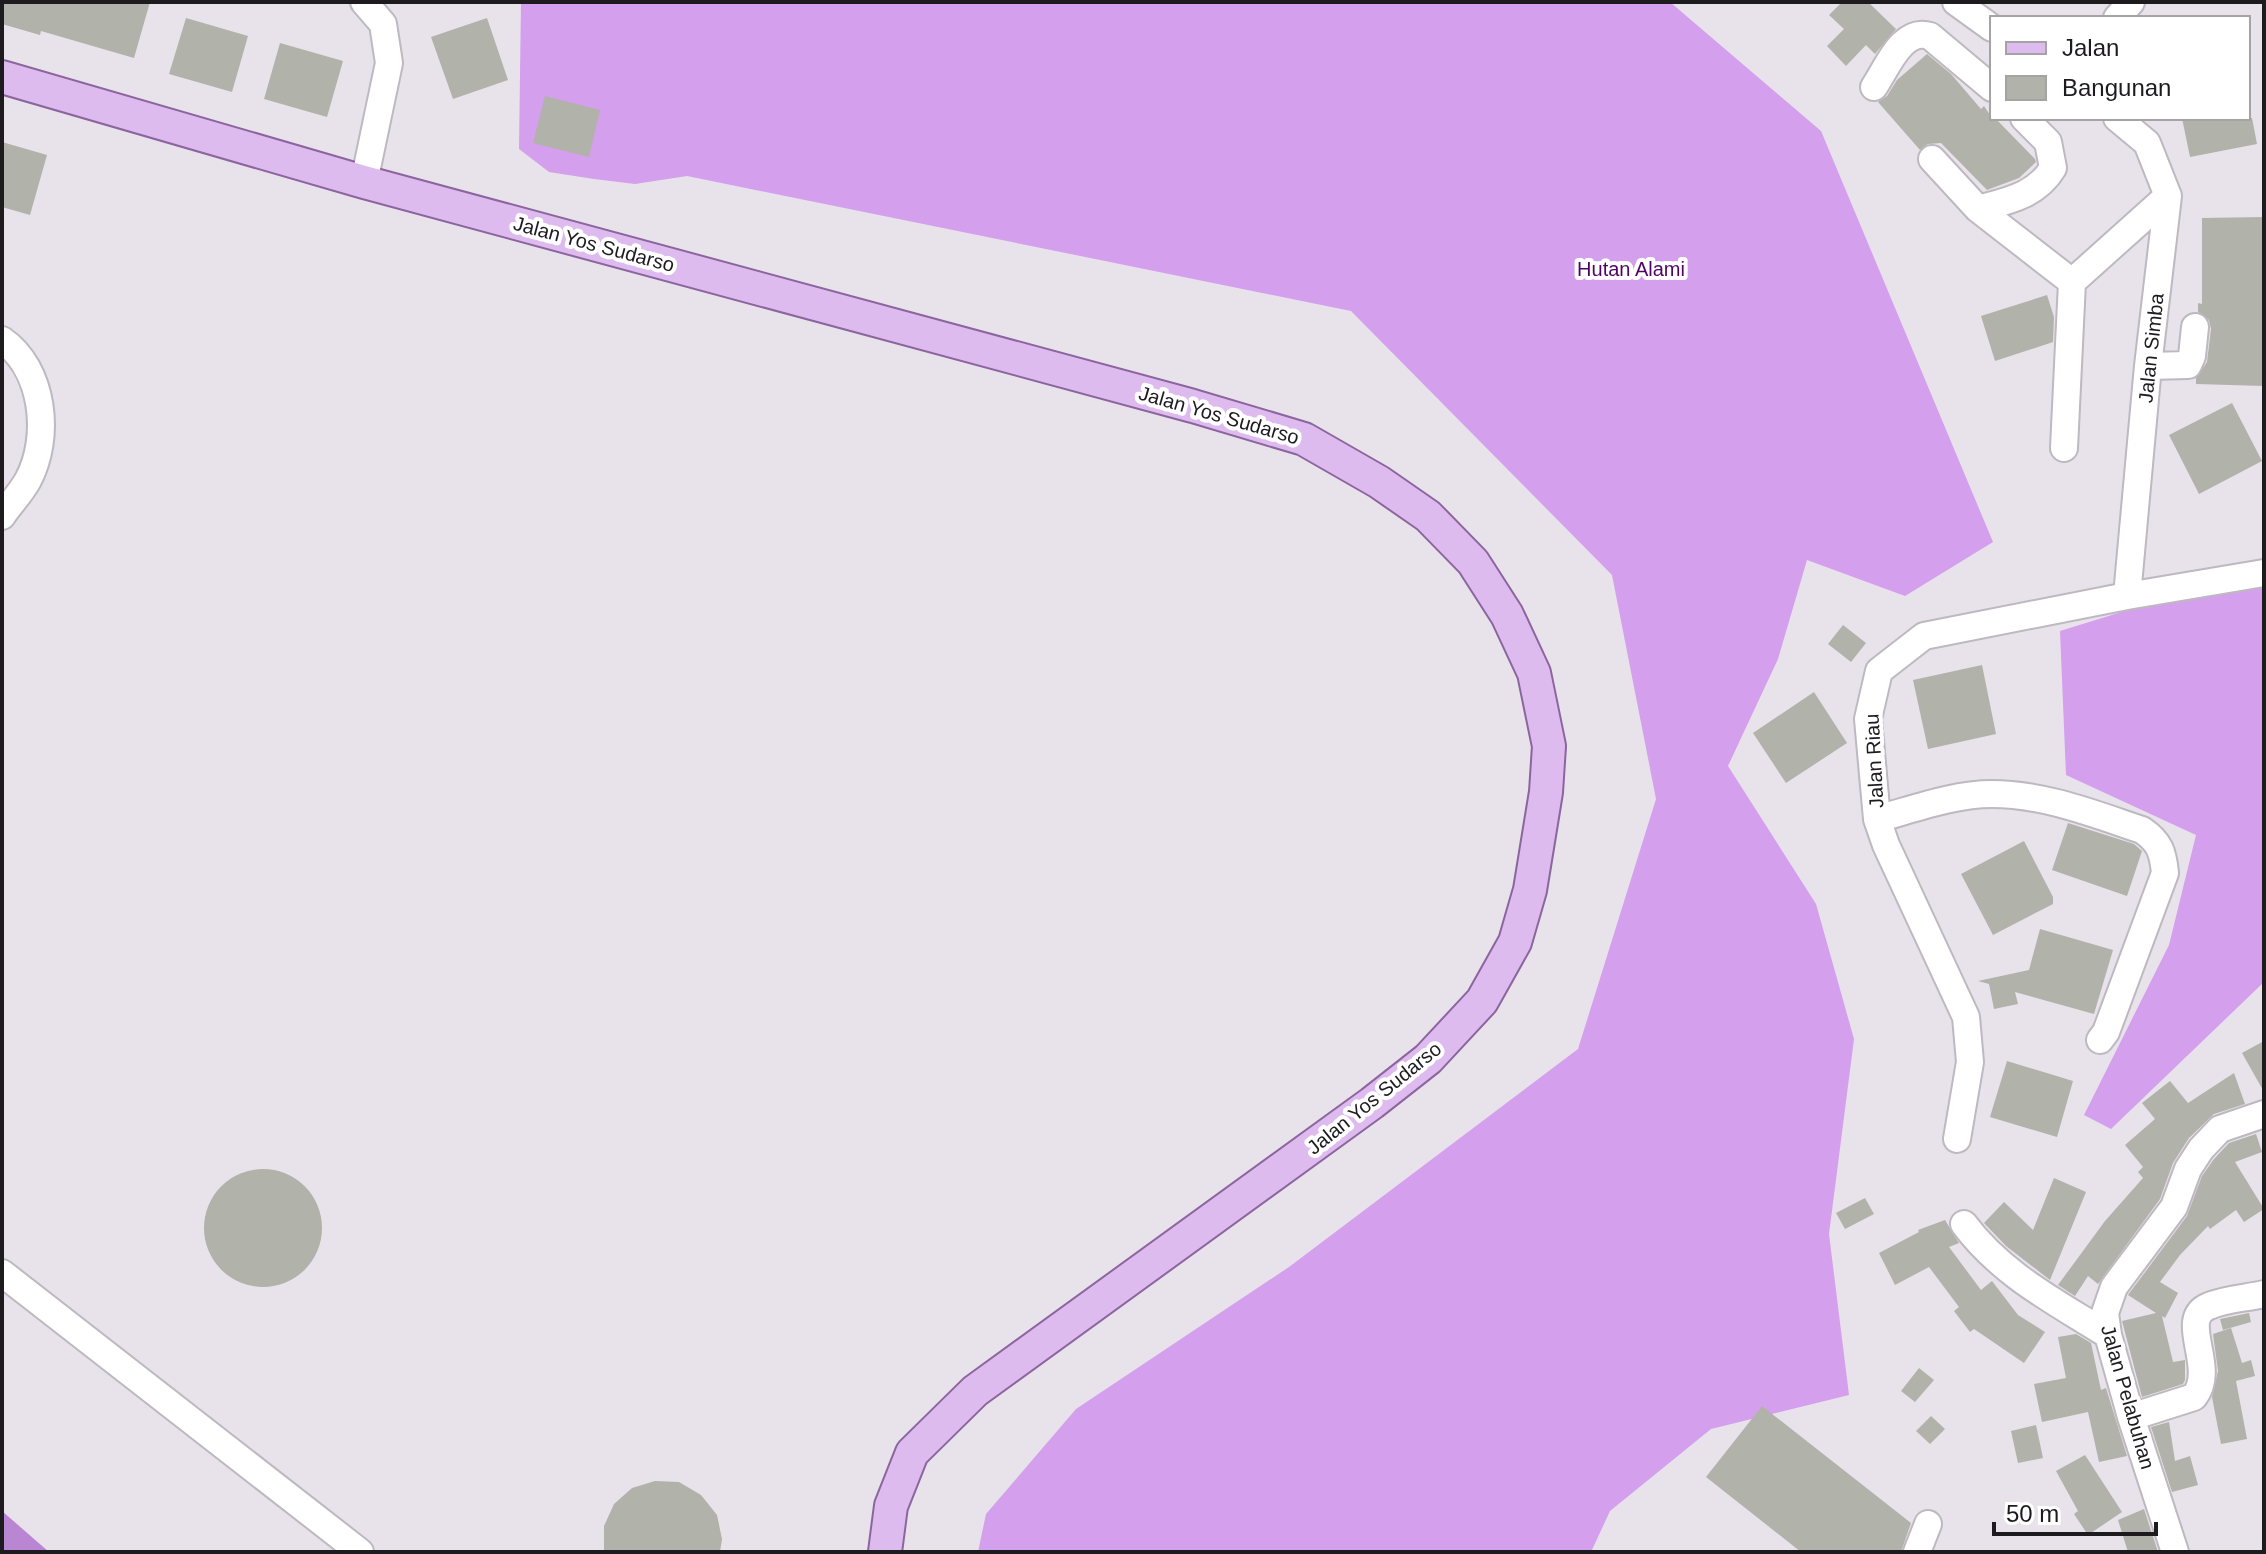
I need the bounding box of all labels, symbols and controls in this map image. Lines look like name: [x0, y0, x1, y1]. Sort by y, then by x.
legend: [1990, 16, 2250, 120]
text: Jalan: [2062, 34, 2119, 61]
text: Bangunan: [2062, 74, 2171, 101]
street label: Jalan Yos Sudarso: [511, 212, 677, 276]
park label: Hutan Alami: [1577, 258, 1685, 280]
street label: Jalan Simba: [2134, 291, 2168, 404]
street label: Jalan Yos Sudarso: [1136, 382, 1302, 448]
street label: Jalan Riau: [1861, 713, 1887, 809]
street label: Jalan Yos Sudarso: [1303, 1037, 1445, 1159]
street label: Jalan Pelabuhan: [2097, 1322, 2159, 1472]
scale bar: [1994, 1486, 2156, 1536]
text: 50 m: [2006, 1500, 2059, 1527]

